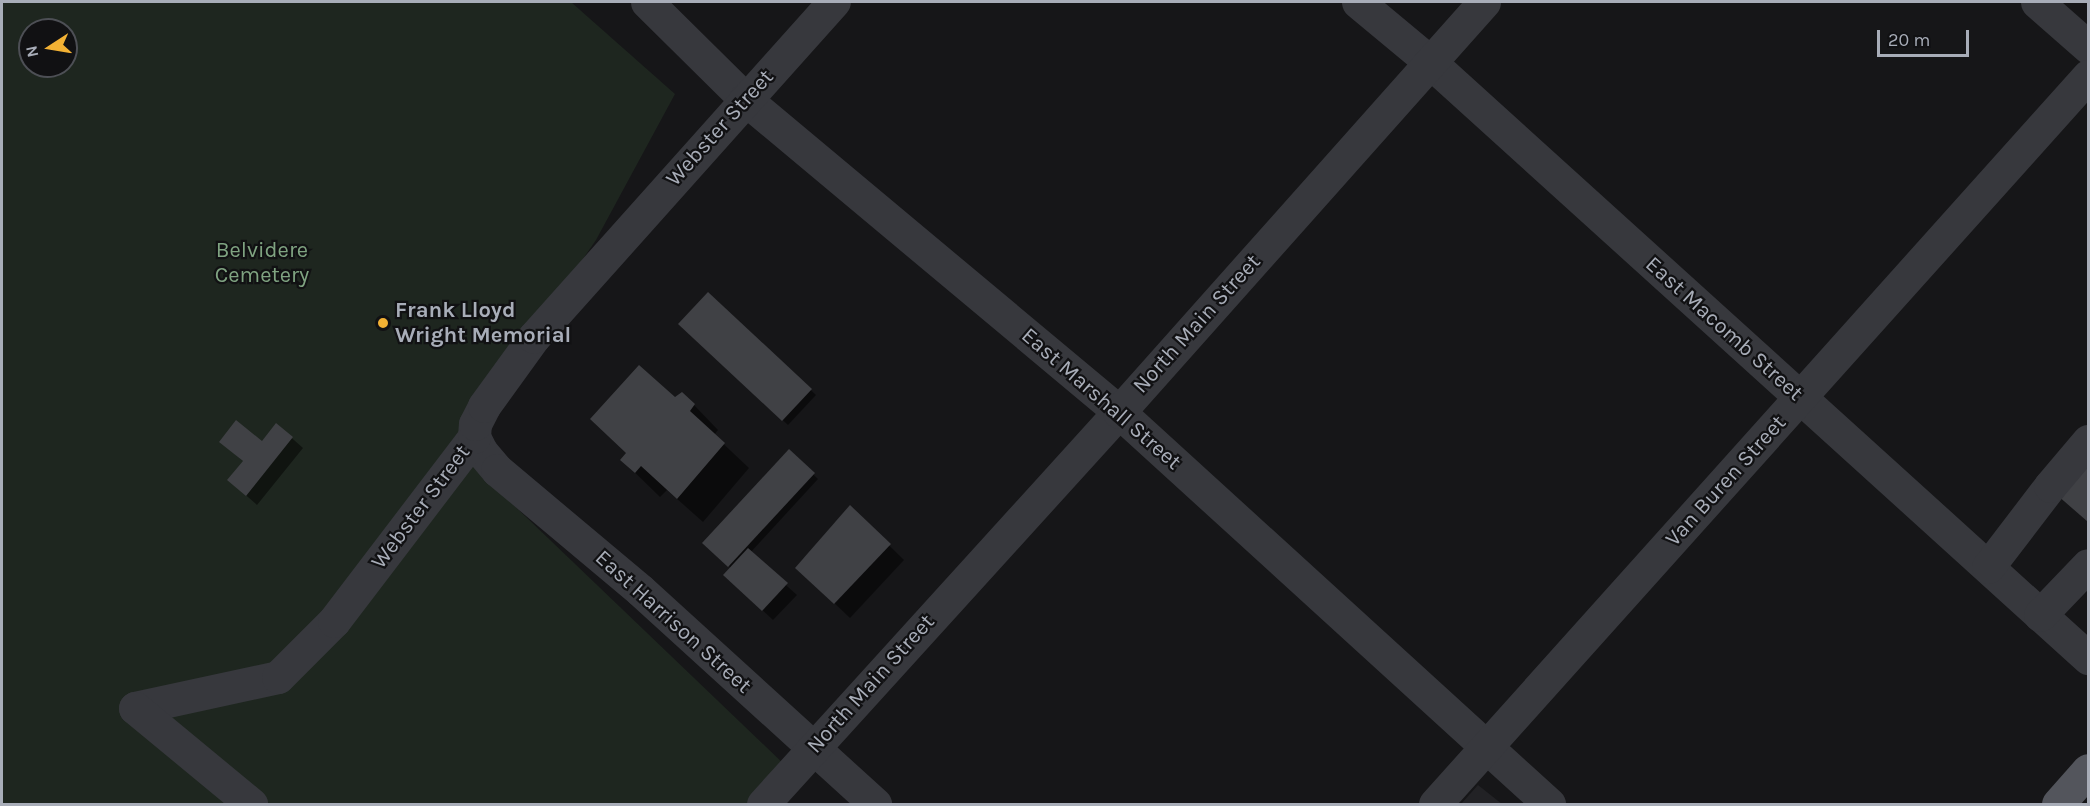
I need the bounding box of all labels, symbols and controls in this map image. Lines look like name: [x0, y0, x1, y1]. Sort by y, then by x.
north arrow: [18, 18, 78, 78]
scale bar: [1880, 18, 1972, 56]
text: 20 m: [1888, 29, 1930, 51]
text: N: [21, 44, 42, 59]
street label: Webster Street: [661, 64, 779, 192]
park label: Belvidere Cemetery: [215, 237, 309, 288]
street label: North Main Street: [1128, 249, 1266, 399]
street label: East Macomb Street: [1640, 251, 1808, 407]
place label: Frank Lloyd Wright Memorial: [395, 297, 571, 348]
marker: Frank Lloyd Wright Memorial: [376, 316, 390, 330]
street label: East Marshall Street: [1016, 322, 1186, 476]
street label: Van Buren Street: [1660, 410, 1792, 552]
street label: Webster Street: [366, 440, 476, 574]
street label: East Harrison Street: [589, 545, 757, 699]
street label: North Main Street: [802, 609, 940, 759]

